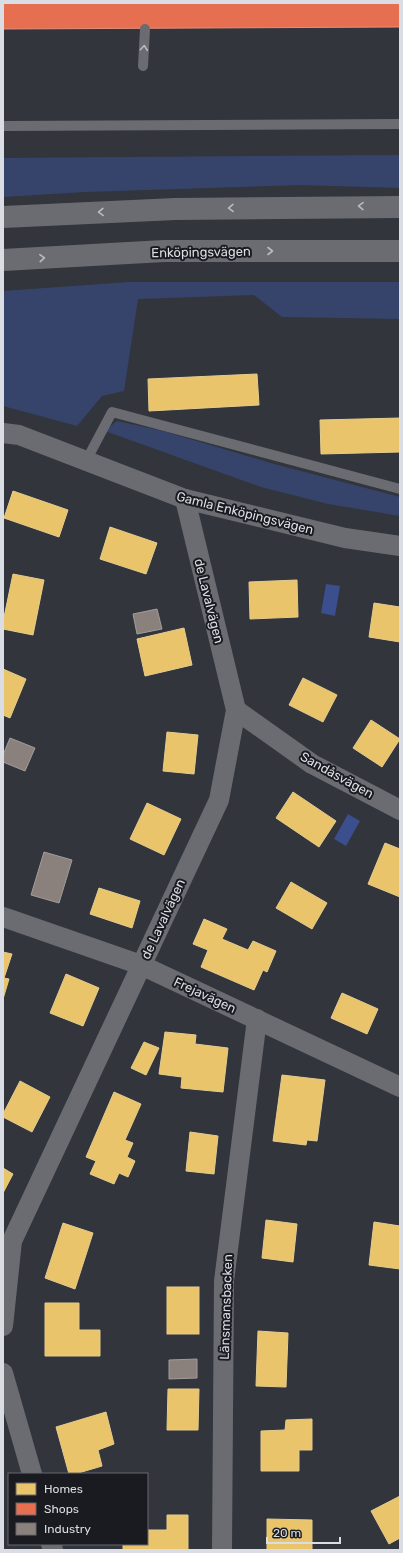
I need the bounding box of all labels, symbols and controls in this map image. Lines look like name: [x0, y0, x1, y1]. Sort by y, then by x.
one-way arrow: [140, 45, 149, 51]
one-way arrow: [358, 202, 364, 210]
one-way arrow: [228, 204, 234, 212]
one-way arrow: [98, 208, 104, 217]
street label: Enköpingsvägen: [151, 244, 251, 261]
one-way arrow: [267, 247, 273, 255]
one-way arrow: [39, 253, 45, 262]
street label: Gamla Enköpingsvägen: [175, 489, 315, 538]
street label: de Lavalvägen: [190, 557, 227, 645]
street label: Sandåsvägen: [297, 749, 376, 802]
street label: de Lavalvägen: [138, 876, 189, 962]
street label: Frejavägen: [171, 974, 238, 1017]
street label: Länsmansbacken: [217, 1254, 235, 1360]
legend: [8, 1473, 148, 1545]
text: Homes: [44, 1482, 83, 1496]
text: Shops: [44, 1502, 79, 1516]
scale bar: [267, 1519, 340, 1545]
text: Industry: [44, 1522, 91, 1536]
text: 20 m: [273, 1526, 301, 1540]

